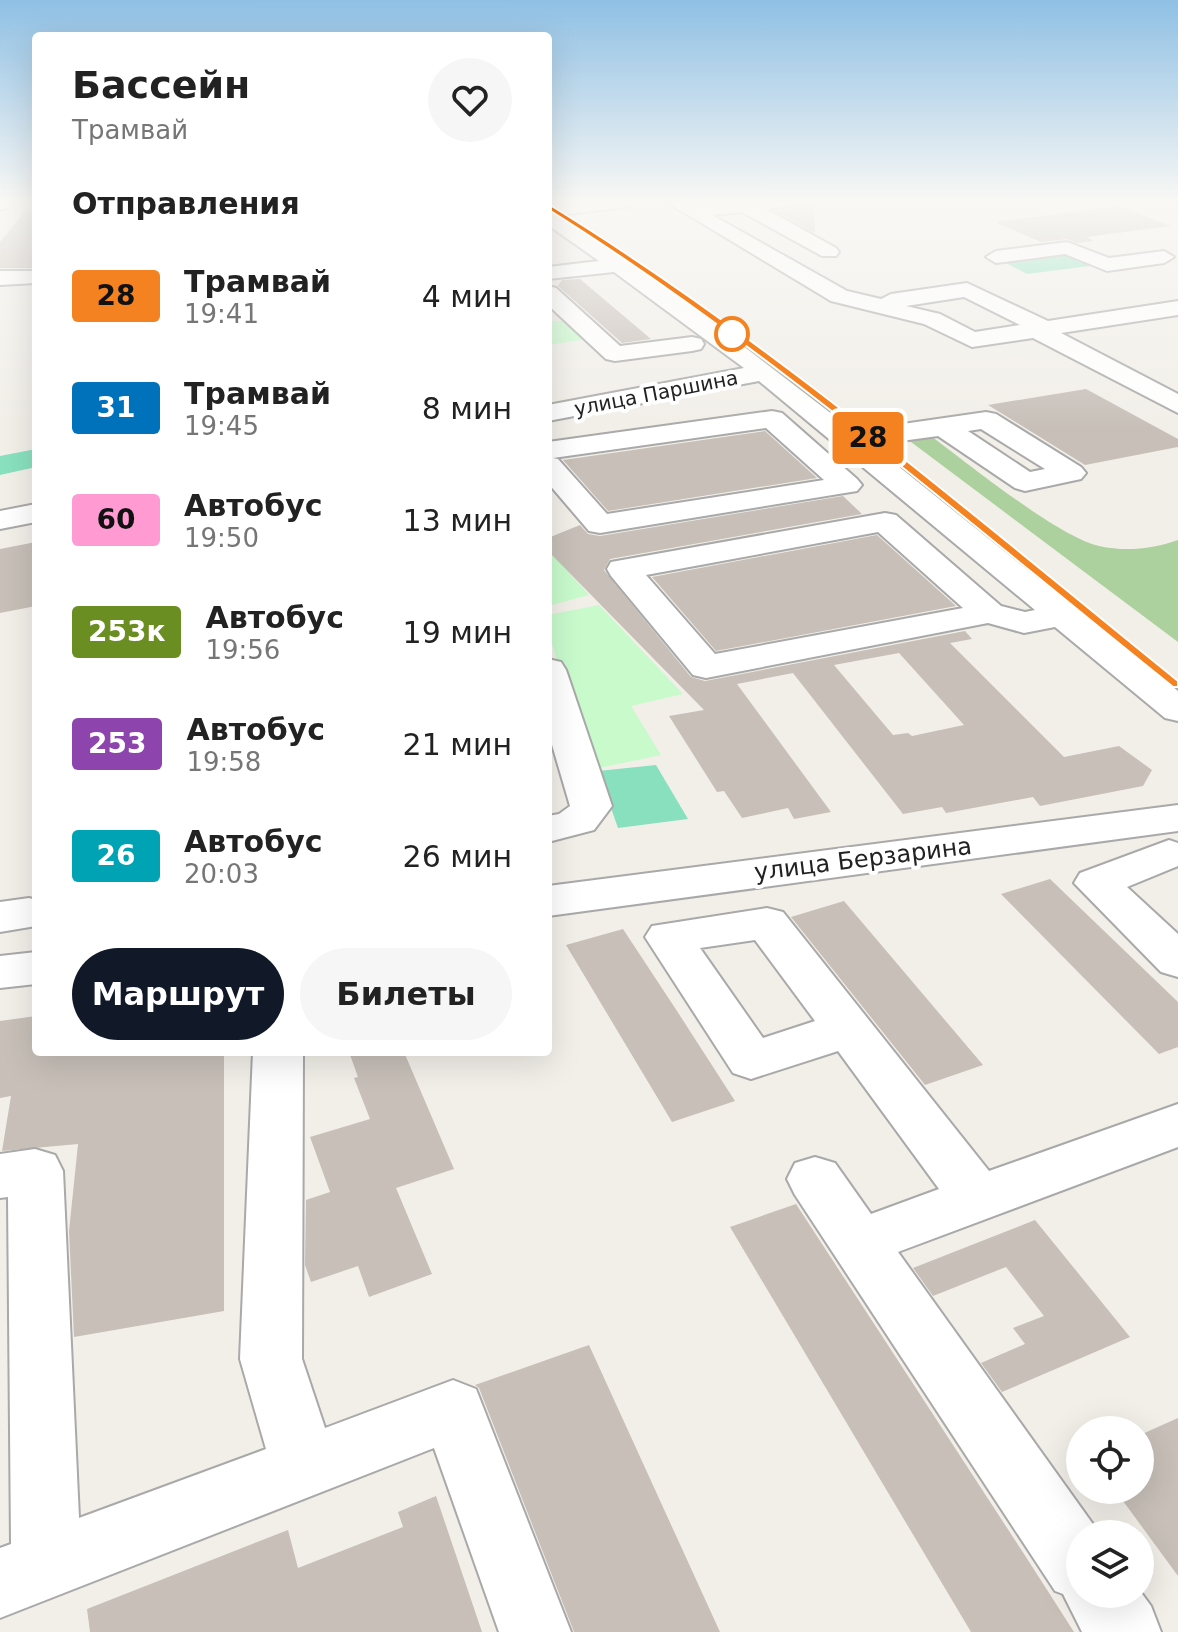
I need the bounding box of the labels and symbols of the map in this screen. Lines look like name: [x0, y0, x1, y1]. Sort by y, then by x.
unlabelled marker: [715, 317, 749, 351]
street label: улица Паршина: [572, 365, 740, 421]
line badge: 28: [832, 412, 904, 464]
street label: улица Берзарина: [753, 832, 973, 886]

